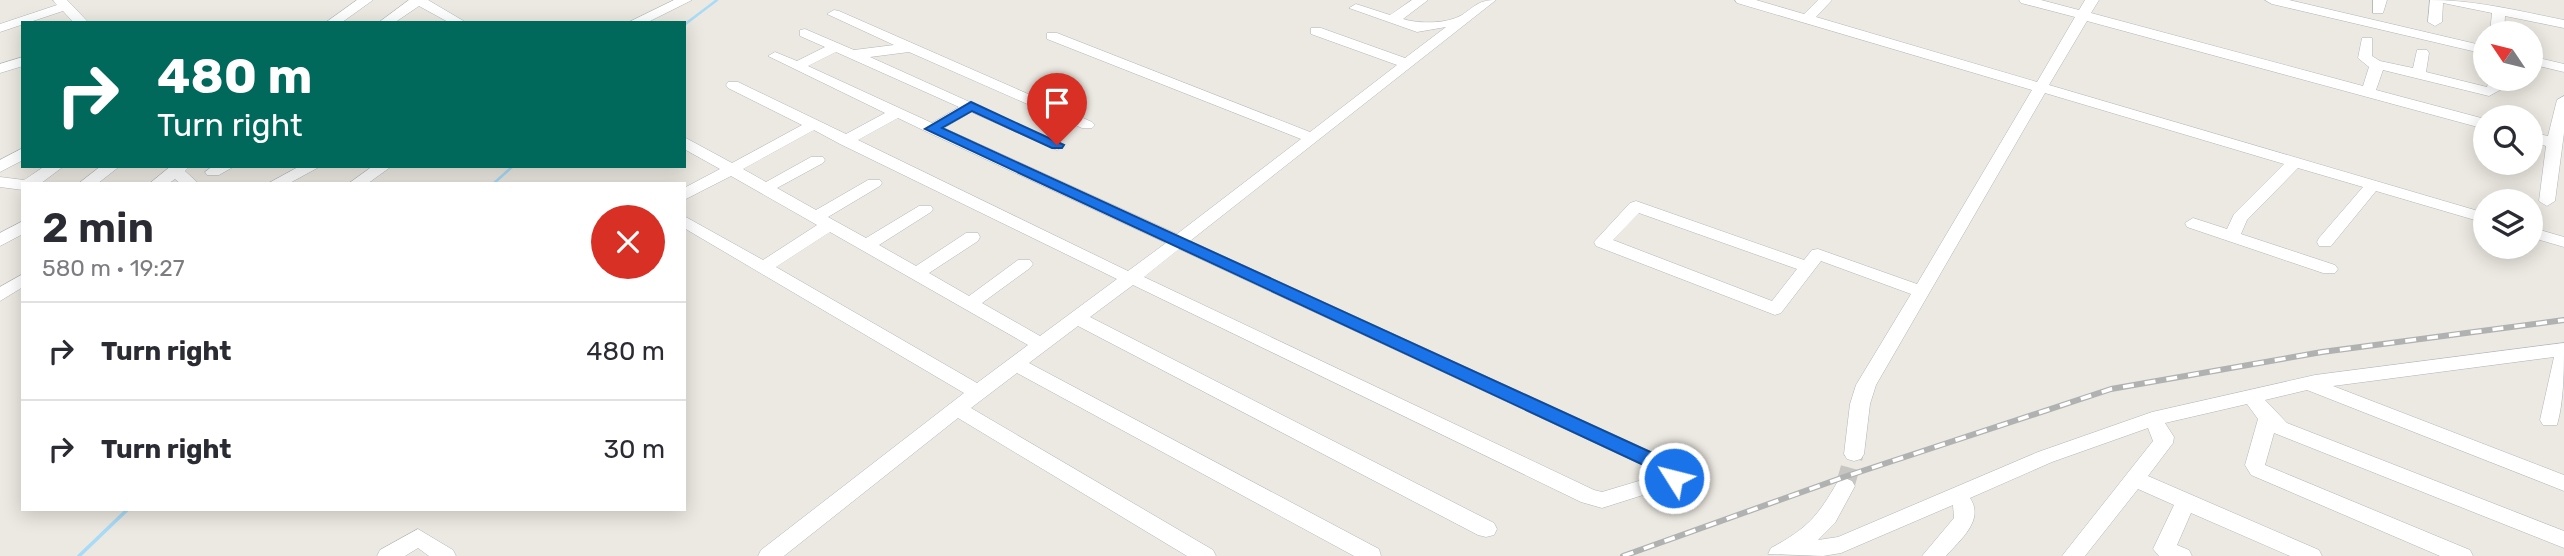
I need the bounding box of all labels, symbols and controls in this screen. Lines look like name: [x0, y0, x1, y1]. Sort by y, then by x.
north arrow: [2473, 21, 2543, 91]
map controls: [2473, 21, 2543, 259]
text: 480 m: [157, 47, 312, 105]
icon: right: [42, 49, 133, 140]
pin: [1027, 73, 1087, 145]
icon: arrive: [1038, 84, 1076, 122]
button: search: [2473, 105, 2543, 175]
text: Turn right: [157, 106, 302, 144]
button: layers: [2473, 189, 2543, 259]
text: 2 min: [42, 203, 154, 253]
button: close: [591, 205, 665, 279]
text: 580 m · 19:27: [42, 254, 185, 282]
icon: right: [42, 332, 80, 370]
text: Turn right: [101, 336, 231, 367]
text: 480 m: [586, 336, 665, 367]
icon: right: [42, 430, 80, 468]
text: Turn right: [101, 434, 231, 465]
text: 30 m: [603, 434, 665, 465]
position arrow: [1637, 441, 1711, 515]

